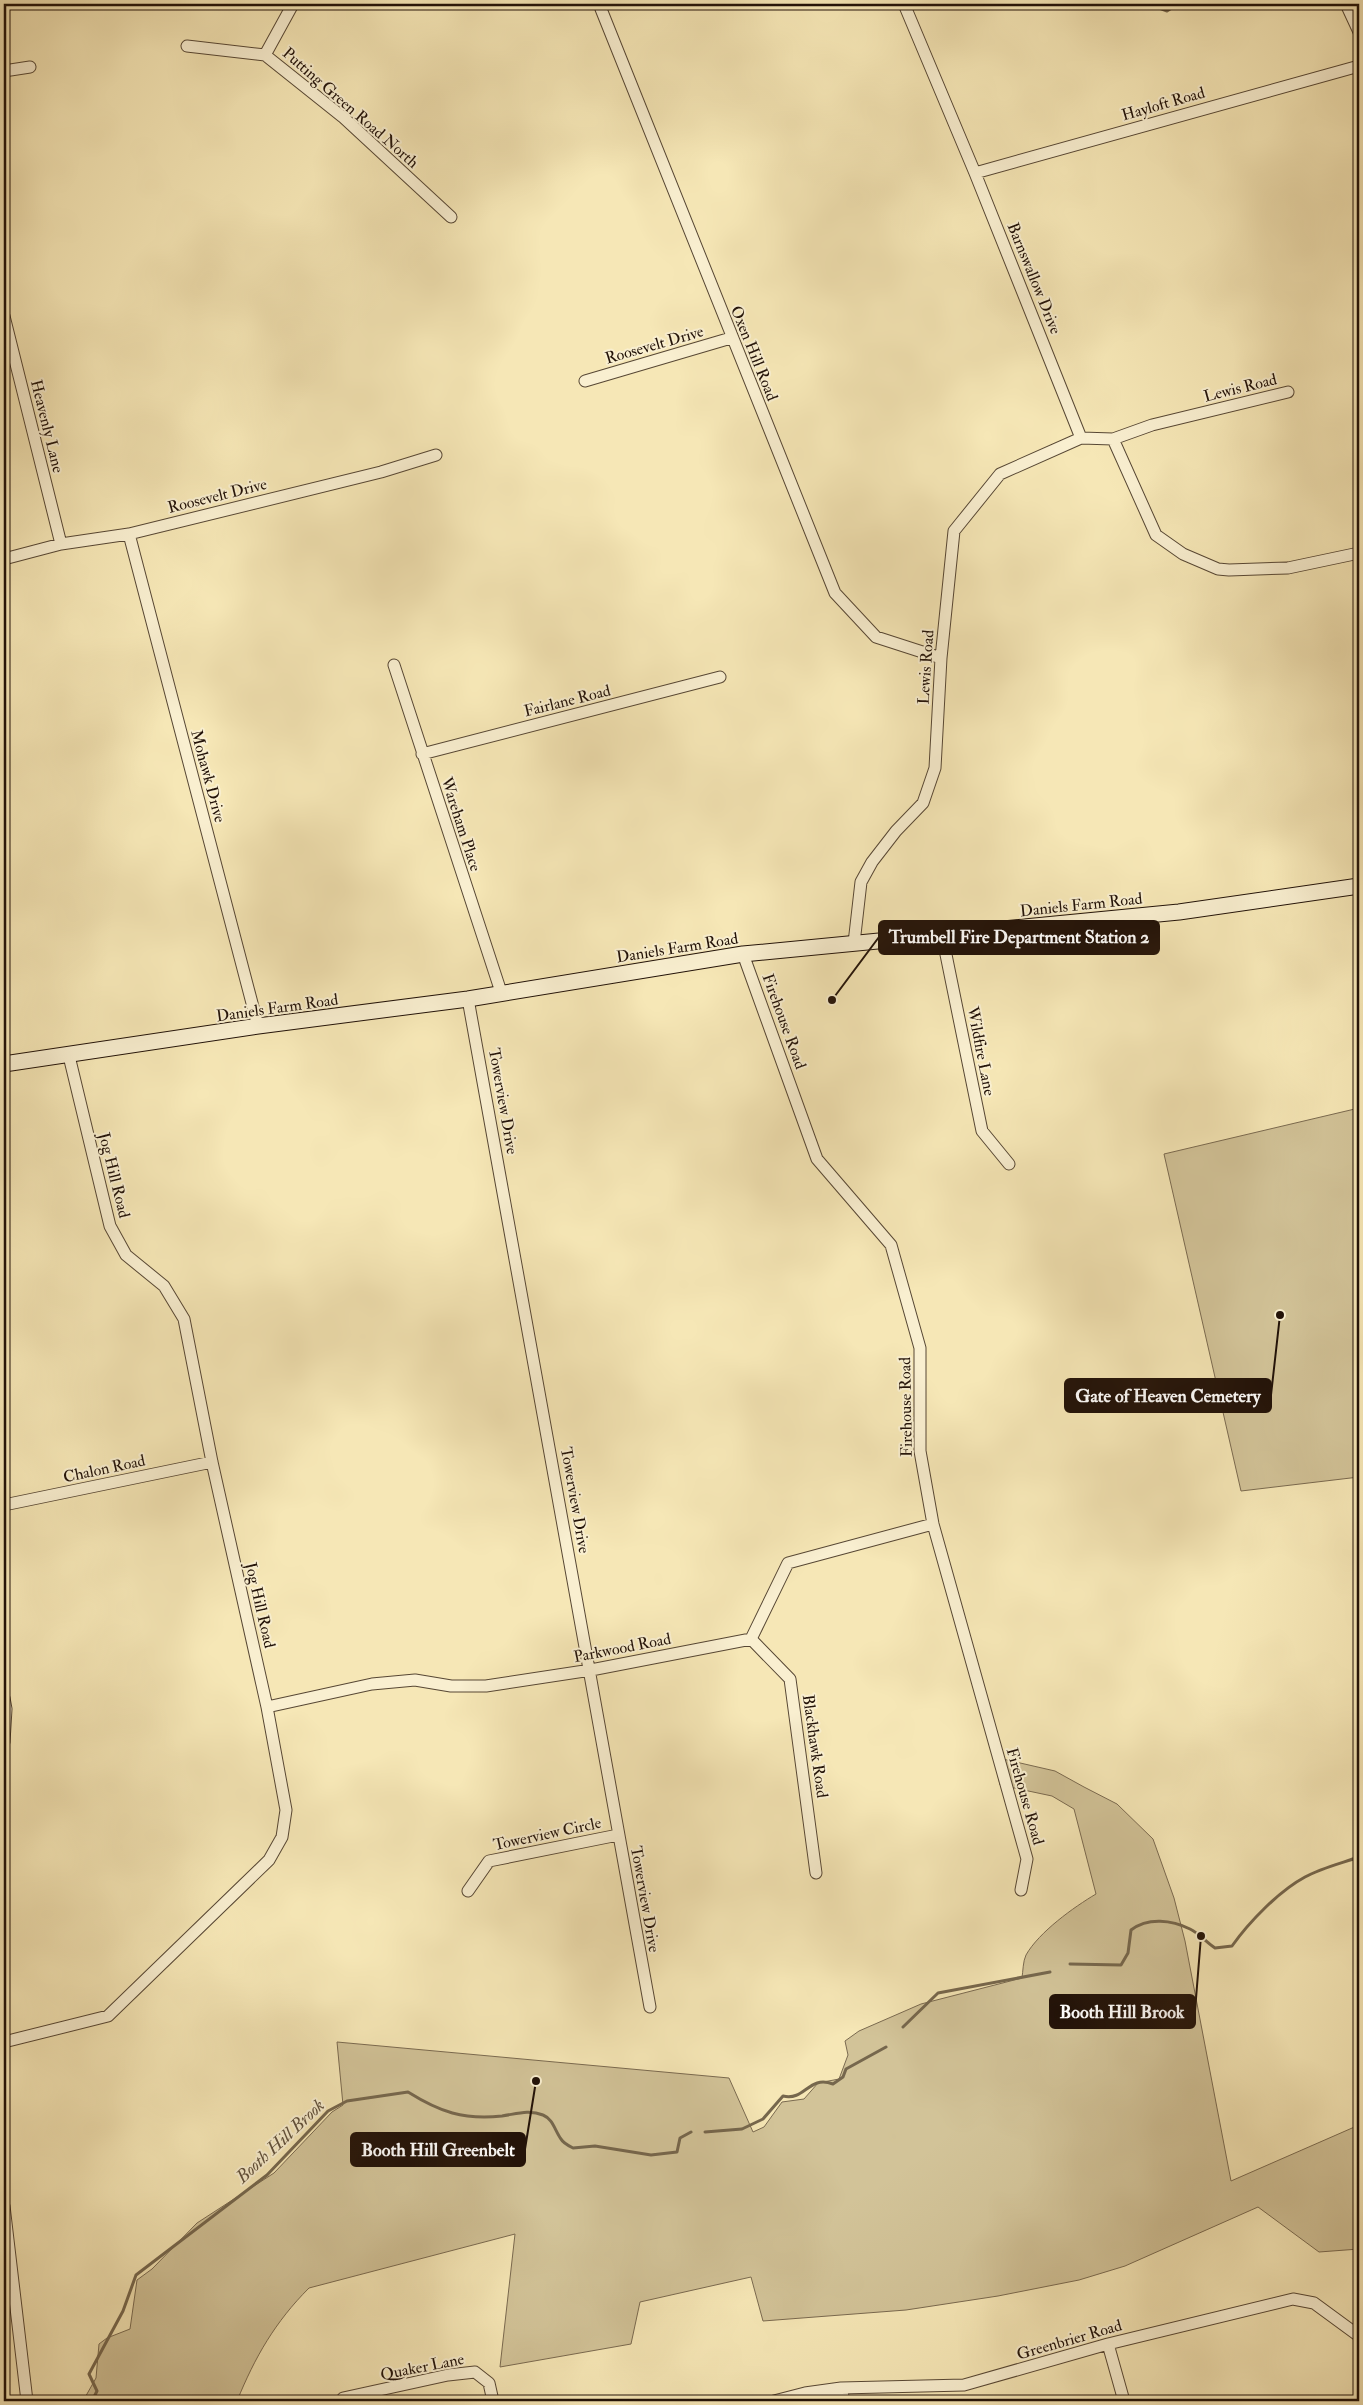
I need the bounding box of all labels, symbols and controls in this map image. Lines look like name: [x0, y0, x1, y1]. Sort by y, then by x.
street label: Putting Green Road North: [278, 43, 423, 173]
street label: Hayloft Road: [1119, 83, 1207, 125]
street label: Barnswallow Drive: [1003, 220, 1066, 337]
street label: Oxen Hill Road: [726, 303, 782, 404]
street label: Roosevelt Drive: [603, 321, 706, 369]
street label: Lewis Road: [1202, 369, 1279, 407]
street label: Heavenly Lane: [26, 378, 68, 475]
street label: Roosevelt Drive: [166, 474, 269, 518]
street label: Lewis Road: [913, 629, 939, 705]
street label: Fairlane Road: [522, 681, 613, 721]
street label: Mohawk Drive: [186, 728, 230, 825]
street label: Wareham Place: [436, 774, 486, 874]
street label: Daniels Farm Road: [1019, 889, 1143, 921]
callout: Trumbell Fire Department Station 2: [879, 921, 1159, 954]
text: Trumbell Fire Department Station 2: [888, 926, 1149, 949]
street label: Daniels Farm Road: [615, 928, 740, 967]
street label: Firehouse Road: [758, 971, 811, 1072]
street label: Daniels Farm Road: [215, 990, 340, 1026]
street label: Wildfire Lane: [962, 1004, 1000, 1098]
street label: Towerview Drive: [484, 1046, 522, 1156]
street label: Jog Hill Road: [93, 1129, 134, 1220]
street label: Firehouse Road: [895, 1357, 917, 1457]
callout: Gate of Heaven Cemetery: [1065, 1379, 1271, 1412]
text: Gate of Heaven Cemetery: [1075, 1385, 1262, 1408]
street label: Towerview Drive: [556, 1445, 594, 1555]
street label: Chalon Road: [61, 1450, 147, 1487]
street label: Jog Hill Road: [239, 1559, 280, 1650]
street label: Parkwood Road: [572, 1629, 673, 1667]
street label: Blackhawk Road: [798, 1693, 832, 1799]
street label: Firehouse Road: [1002, 1745, 1048, 1847]
street label: Towerview Circle: [491, 1813, 603, 1855]
street label: Towerview Drive: [626, 1844, 664, 1954]
callout: Booth Hill Brook: [1050, 1995, 1195, 2028]
text: Booth Hill Brook: [1060, 2001, 1185, 2024]
water label: Booth Hill Brook: [230, 2094, 330, 2189]
callout: Booth Hill Greenbelt: [351, 2133, 525, 2166]
text: Booth Hill Greenbelt: [361, 2139, 515, 2162]
street label: Greenbrier Road: [1014, 2315, 1124, 2365]
street label: Quaker Lane: [379, 2349, 466, 2385]

